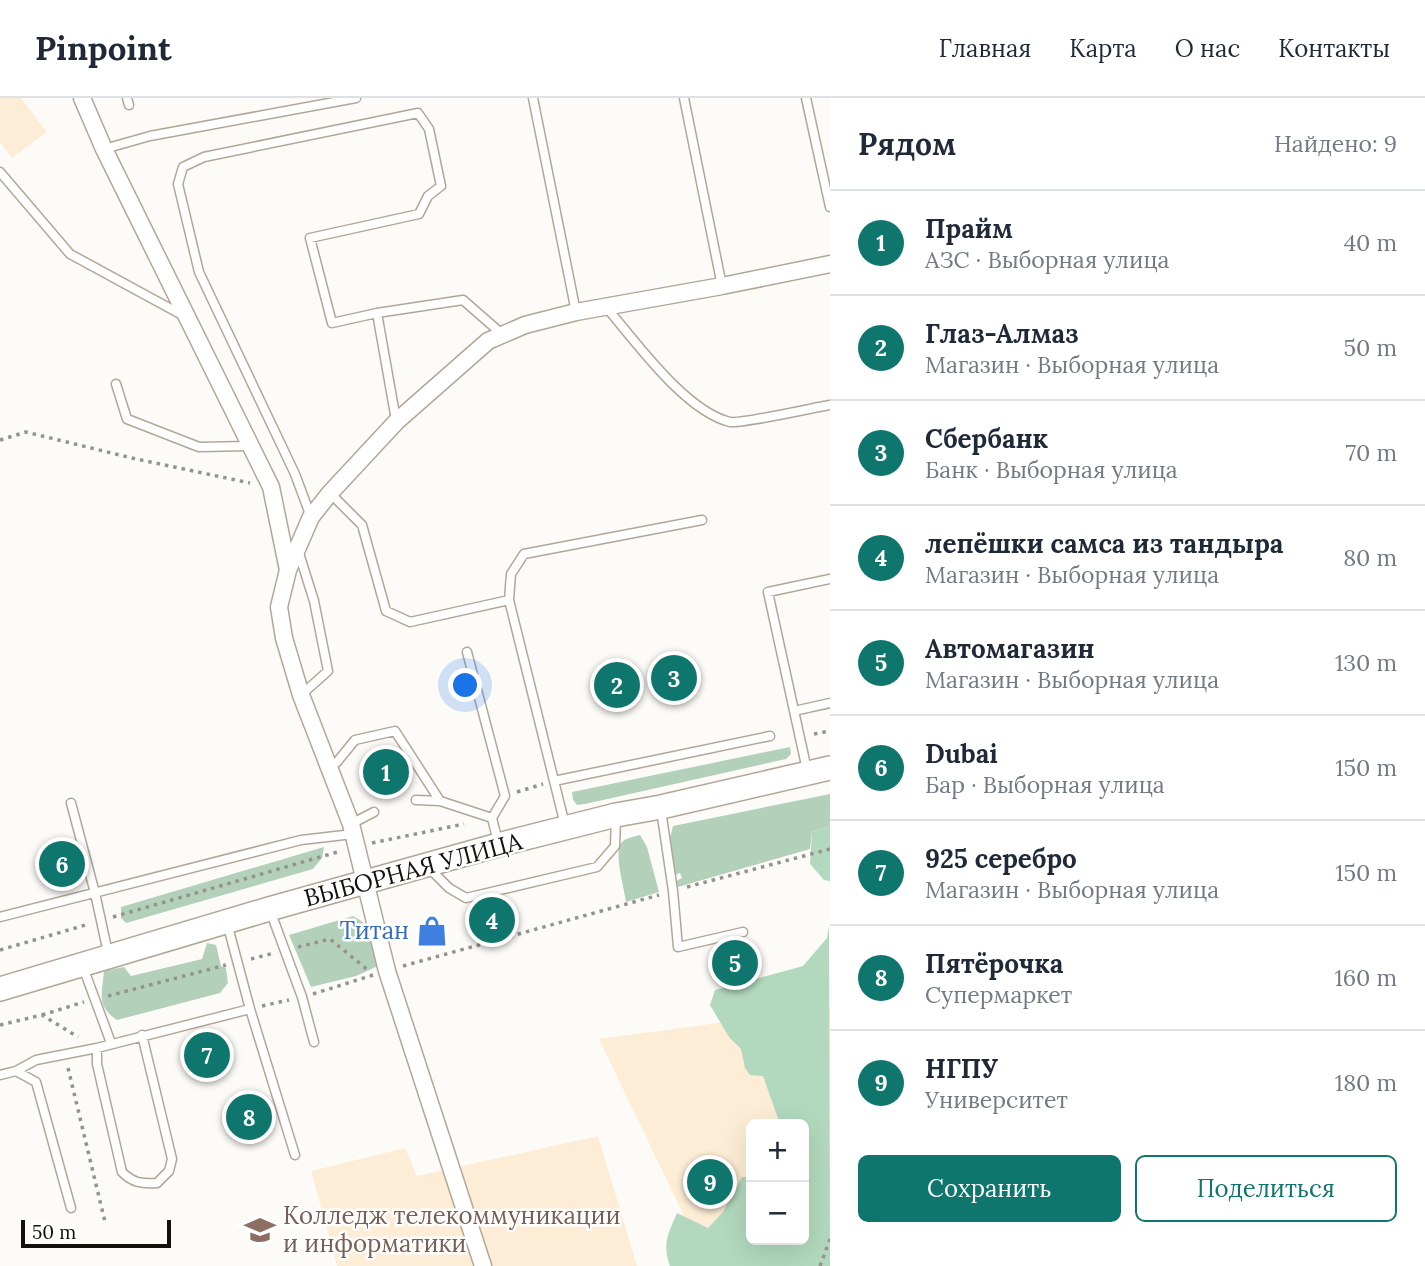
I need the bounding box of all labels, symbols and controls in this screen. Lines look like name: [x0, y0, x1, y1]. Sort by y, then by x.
text: Pinpoint: [35, 27, 172, 69]
text: Главная: [939, 33, 1031, 64]
text: Карта: [1069, 33, 1137, 64]
text: О нас: [1175, 33, 1240, 64]
text: Контакты: [1278, 33, 1390, 64]
text: Рядом: [858, 125, 956, 163]
text: Найдено: 9: [1274, 129, 1397, 158]
text: Прайм: [925, 212, 1013, 245]
text: 1: [876, 228, 886, 257]
text: 40 m: [1344, 228, 1397, 257]
text: АЗС · Выборная улица: [925, 245, 1169, 274]
text: Глаз-Алмаз: [925, 317, 1079, 350]
text: 2: [875, 333, 887, 362]
text: 50 m: [1344, 333, 1397, 362]
text: Магазин · Выборная улица: [925, 350, 1219, 379]
text: Сбербанк: [925, 422, 1048, 455]
text: 3: [875, 438, 887, 467]
text: 70 m: [1346, 438, 1397, 467]
text: Банк · Выборная улица: [925, 455, 1178, 484]
text: лепёшки самса из тандыра: [925, 527, 1283, 560]
text: 4: [875, 543, 887, 572]
text: 80 m: [1343, 543, 1397, 572]
text: Магазин · Выборная улица: [925, 560, 1219, 589]
text: Автомагазин: [925, 632, 1095, 665]
text: 5: [875, 648, 887, 677]
text: 130 m: [1335, 648, 1397, 677]
pin: 3: [651, 652, 697, 704]
pin: 2: [594, 659, 640, 711]
text: Магазин · Выборная улица: [925, 665, 1219, 694]
your location: [448, 668, 482, 702]
text: Dubai: [925, 737, 998, 770]
pin: 1: [363, 746, 409, 798]
text: 6: [874, 753, 888, 782]
text: 150 m: [1335, 753, 1397, 782]
text: Бар · Выборная улица: [925, 770, 1165, 799]
street label: ВЫБОРНАЯ УЛИЦА: [300, 825, 526, 914]
pin: 6: [39, 838, 85, 890]
text: 925 серебро: [925, 842, 1077, 875]
text: 7: [876, 858, 886, 887]
text: 150 m: [1335, 858, 1397, 887]
text: Магазин · Выборная улица: [925, 875, 1219, 904]
pin: 4: [469, 894, 515, 946]
shop icon: Титан: [415, 914, 449, 948]
place label: Титан: [340, 915, 409, 946]
pin: 5: [712, 937, 758, 989]
text: Пятёрочка: [925, 947, 1063, 980]
text: 8: [874, 963, 888, 992]
text: 160 m: [1334, 963, 1397, 992]
text: Супермаркет: [925, 980, 1072, 1009]
pin: 7: [184, 1029, 230, 1081]
text: НГПУ: [925, 1052, 999, 1085]
text: 9: [874, 1068, 888, 1097]
text: 180 m: [1335, 1068, 1397, 1097]
text: Университет: [925, 1085, 1068, 1114]
pin: 8: [226, 1091, 272, 1143]
map controls: [746, 1119, 809, 1245]
button: +: [746, 1119, 809, 1182]
button: Сохранить: [858, 1155, 1121, 1222]
button: Поделиться: [1135, 1155, 1397, 1222]
pin: 9: [687, 1156, 733, 1208]
button: −: [746, 1182, 809, 1245]
place label: Колледж телекоммуникации и информатики: [283, 1200, 621, 1259]
school or university icon: Колледж телекоммуникации и информатики: [243, 1213, 277, 1247]
scale bar: [21, 1217, 172, 1249]
text: 50 m: [32, 1220, 76, 1244]

